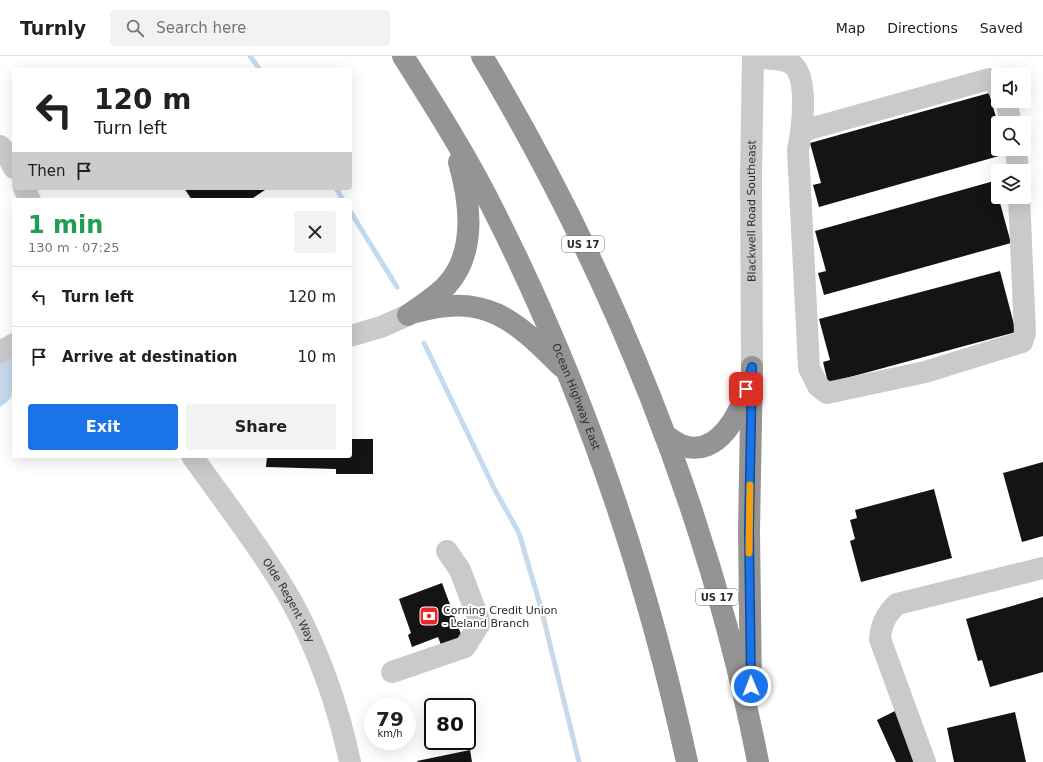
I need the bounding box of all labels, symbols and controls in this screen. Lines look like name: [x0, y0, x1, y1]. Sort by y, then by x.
search box: [110, 10, 390, 46]
text: Turnly: [20, 17, 86, 39]
icon: search: [124, 17, 146, 39]
text: Search here: [156, 19, 246, 37]
text: Map: [836, 20, 865, 36]
text: Directions: [887, 20, 958, 36]
text: Saved: [980, 20, 1023, 36]
map controls: [991, 68, 1031, 204]
button: sound: [991, 68, 1031, 108]
text: 120 m: [94, 83, 191, 116]
icon: left: [28, 84, 80, 136]
button: search: [991, 116, 1031, 156]
text: Turn left: [94, 117, 167, 138]
street label: Blackwell Road Southeast: [745, 139, 759, 282]
icon: arrive: [73, 160, 95, 182]
text: Then: [28, 162, 65, 180]
button: layers: [991, 164, 1031, 204]
text: 1 min: [28, 211, 103, 239]
button: close: [294, 211, 336, 253]
road number: US 17: [562, 236, 604, 252]
text: 130 m · 07:25: [28, 240, 119, 255]
icon: left: [28, 286, 50, 308]
text: Turn left: [62, 288, 134, 306]
text: 120 m: [288, 288, 336, 306]
street label: Ocean Highway East: [549, 341, 603, 453]
icon: arrive: [28, 346, 50, 368]
text: Arrive at destination: [62, 348, 237, 366]
text: 10 m: [298, 348, 336, 366]
pin: [729, 372, 763, 406]
icon: arrive: [735, 378, 757, 400]
button: Exit: [28, 404, 178, 450]
button: Share: [186, 404, 336, 450]
street label: Olde Regent Way: [260, 556, 317, 645]
road number: US 17: [696, 589, 738, 605]
place label: Corning Credit Union - Leland Branch: [443, 604, 558, 630]
bank icon: Corning Credit Union - Leland Branch: [418, 605, 440, 627]
position arrow: [730, 665, 772, 707]
speed limit sign: 80: [424, 698, 476, 750]
text: 79: [376, 707, 404, 731]
text: km/h: [377, 728, 403, 739]

